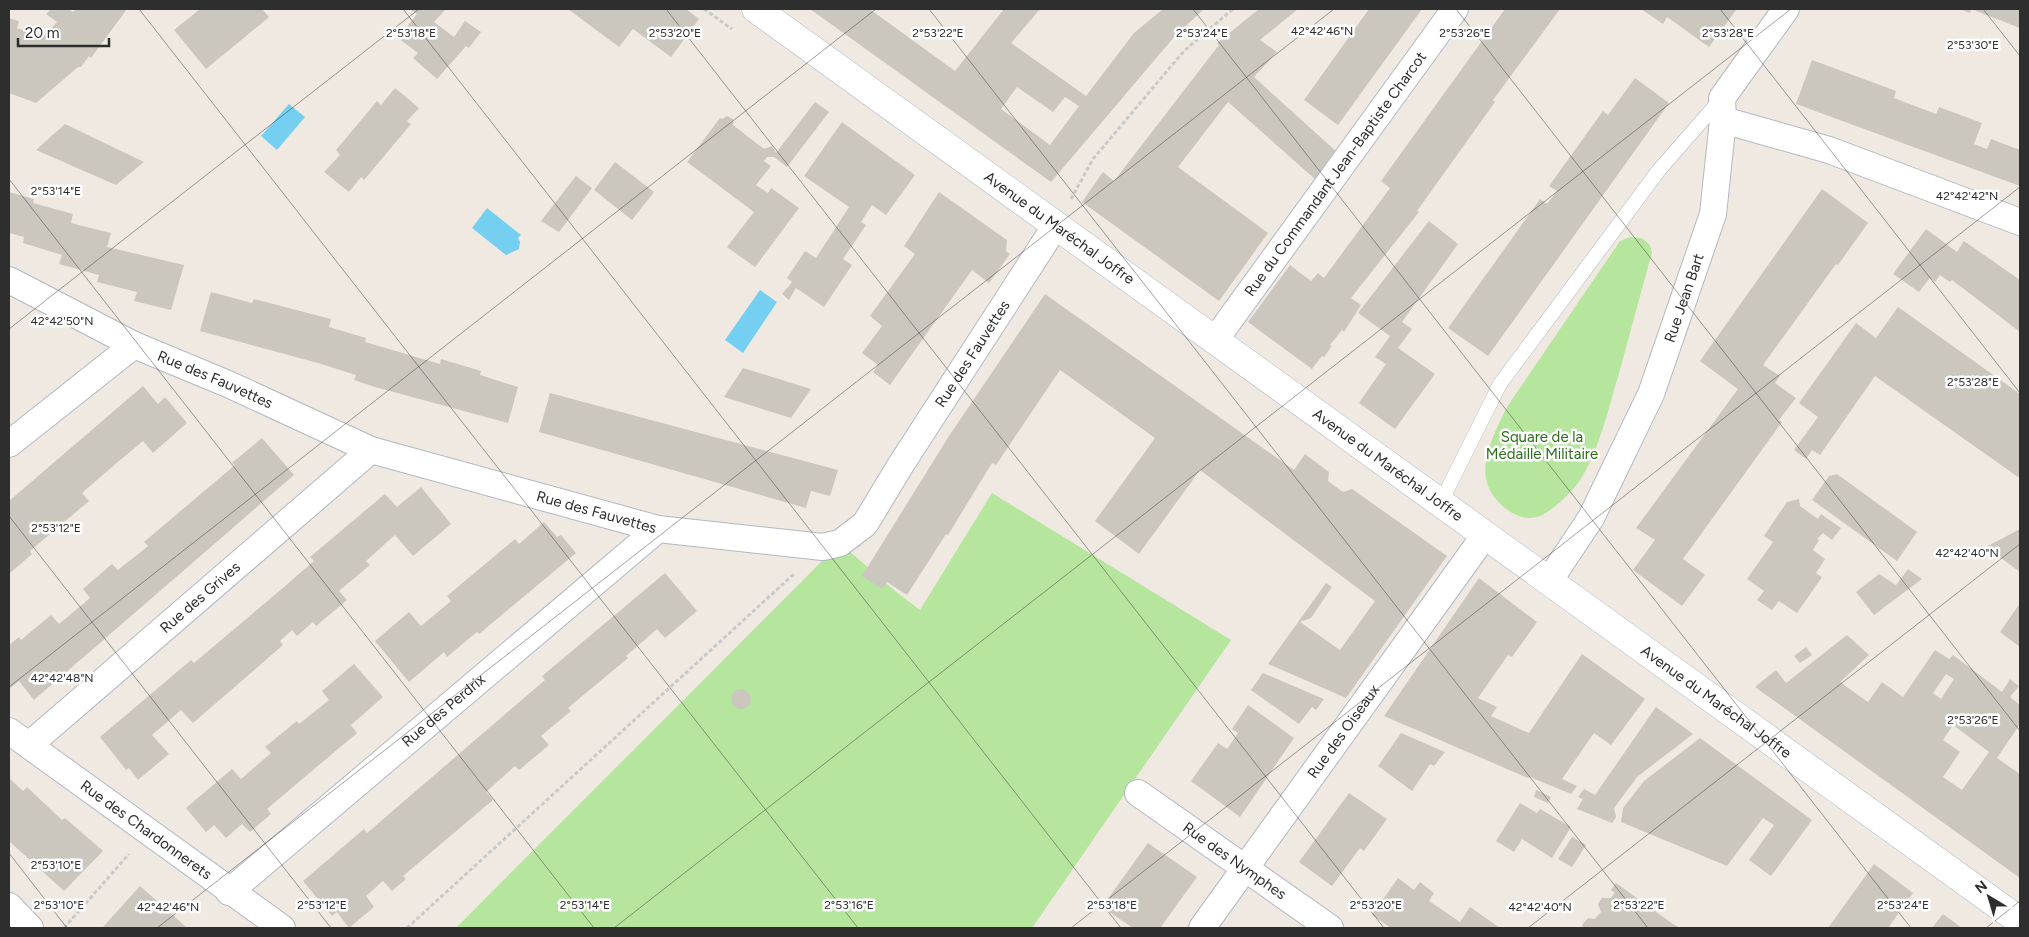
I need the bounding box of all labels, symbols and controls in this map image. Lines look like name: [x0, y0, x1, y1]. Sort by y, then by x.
scale bar: [18, 15, 109, 47]
text: 20 m: [25, 24, 59, 42]
text: 42°42'46"N: [1291, 24, 1353, 38]
text: 2°53'18"E: [386, 26, 436, 40]
text: 2°53'20"E: [649, 26, 701, 40]
text: 2°53'22"E: [912, 26, 964, 40]
text: 2°53'24"E: [1176, 26, 1228, 40]
text: 2°53'26"E: [1439, 26, 1491, 40]
text: 2°53'28"E: [1702, 26, 1754, 40]
text: 2°53'30"E: [1947, 38, 1999, 52]
street label: Rue du Commandant Jean-Baptiste Charcot: [1241, 48, 1430, 300]
street label: Avenue du Maréchal Joffre: [981, 168, 1138, 288]
text: 2°53'14"E: [31, 184, 81, 198]
text: 42°42'42"N: [1936, 189, 1998, 203]
street label: Rue Jean Bart: [1660, 251, 1708, 345]
street label: Rue des Fauvettes: [931, 297, 1014, 411]
text: 42°42'50"N: [31, 314, 93, 328]
street label: Rue des Fauvettes: [155, 347, 276, 412]
text: 2°53'28"E: [1947, 375, 1999, 389]
street label: Avenue du Maréchal Joffre: [1309, 405, 1466, 525]
park label: Square de la Médaille Militaire: [1486, 428, 1598, 463]
street label: Rue des Fauvettes: [534, 487, 659, 537]
text: 2°53'12"E: [31, 521, 81, 535]
text: 42°42'40"N: [1935, 546, 1999, 560]
street label: Rue des Grives: [156, 558, 244, 637]
street label: Avenue du Maréchal Joffre: [1637, 642, 1795, 762]
street label: Rue des Perdrix: [398, 670, 489, 751]
text: 42°42'48"N: [30, 671, 94, 685]
street label: Rue des Oiseaux: [1304, 681, 1383, 782]
text: 2°53'26"E: [1947, 713, 1999, 727]
street label: Rue des Chardonnerets: [77, 776, 215, 883]
street label: Rue des Nymphes: [1179, 818, 1290, 903]
text: 2°53'10"E: [31, 858, 81, 872]
north arrow: [1964, 872, 2014, 922]
text: N: [1972, 877, 1991, 897]
text: 2°53'10"E: [34, 898, 84, 912]
text: 2°53'12"E: [297, 898, 347, 912]
text: 2°53'14"E: [560, 898, 610, 912]
text: 2°53'16"E: [824, 898, 874, 912]
text: 2°53'18"E: [1087, 898, 1137, 912]
text: 2°53'20"E: [1350, 898, 1402, 912]
text: 2°53'22"E: [1613, 898, 1665, 912]
text: 2°53'24"E: [1877, 898, 1929, 912]
text: 42°42'46"N: [137, 900, 199, 914]
text: 42°42'40"N: [1508, 900, 1572, 914]

